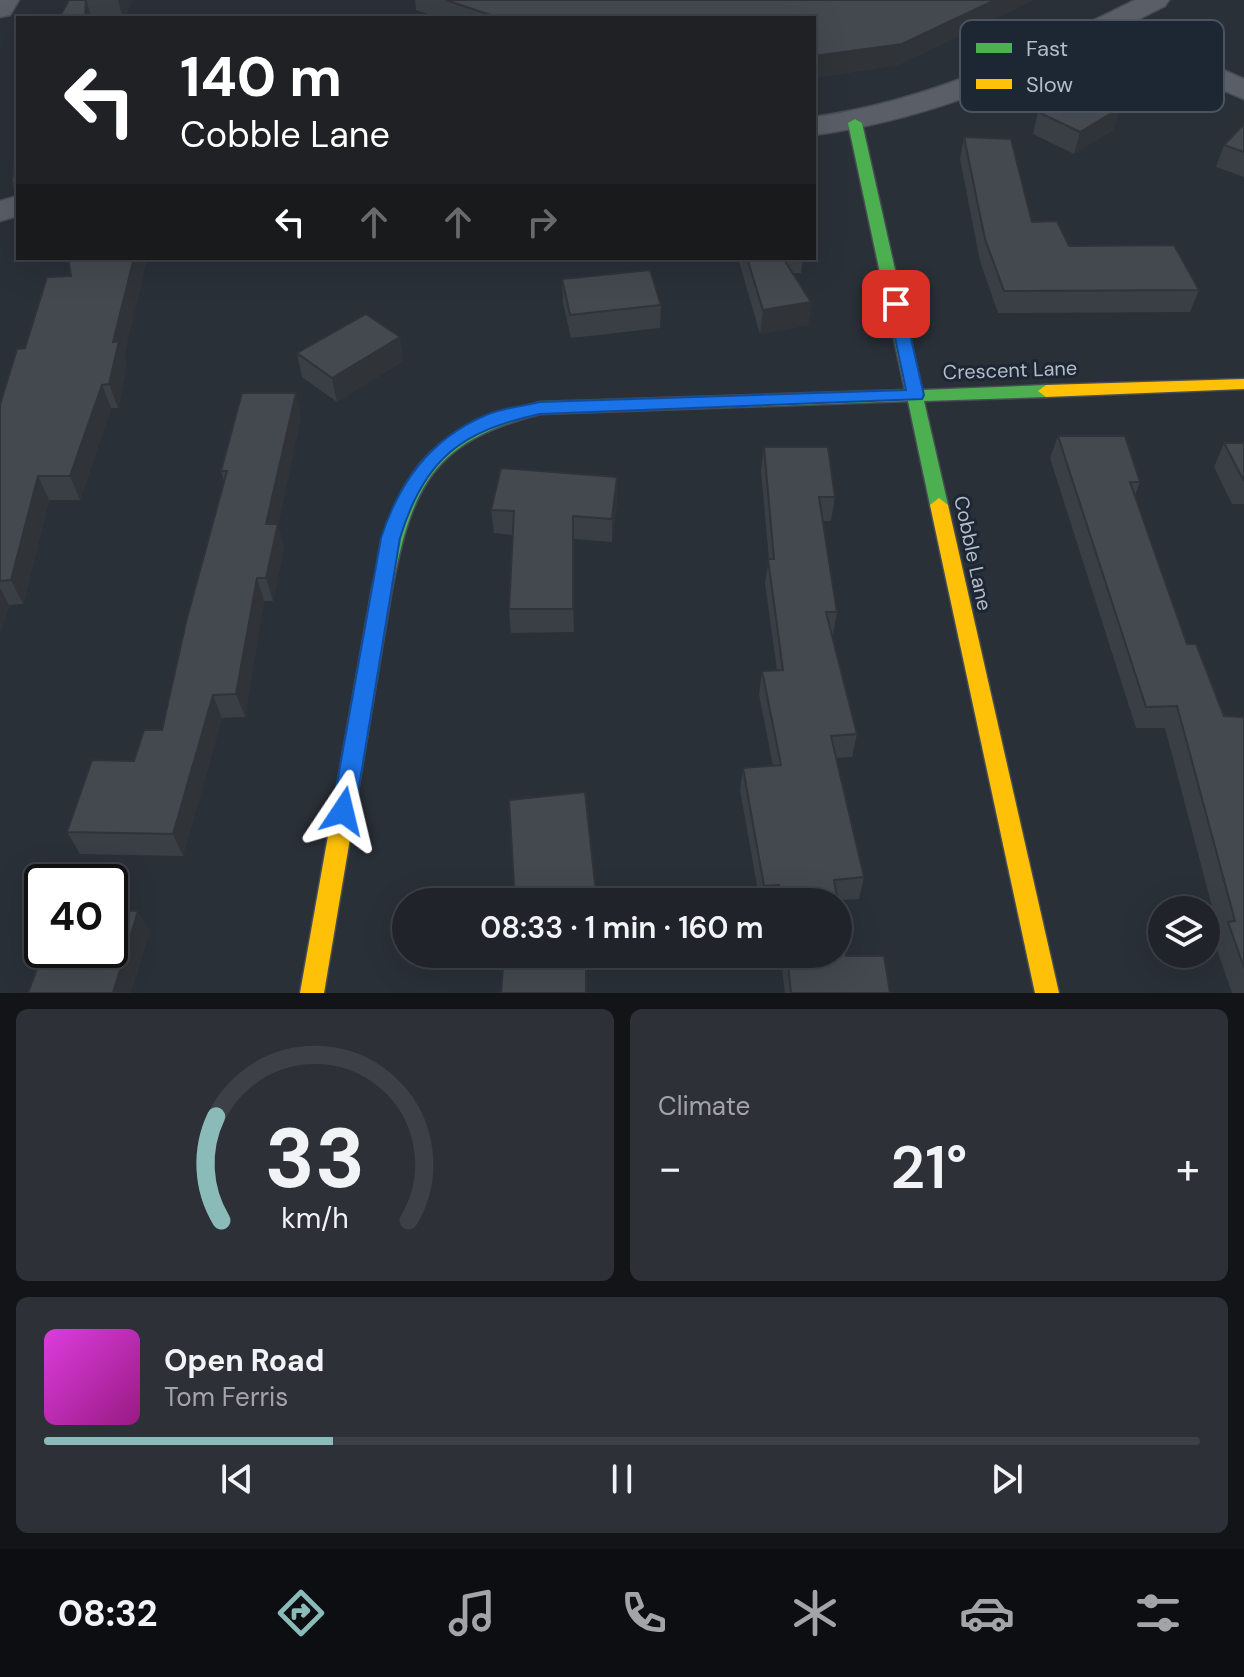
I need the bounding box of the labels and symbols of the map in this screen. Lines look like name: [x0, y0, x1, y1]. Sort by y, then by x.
legend: [960, 20, 1224, 112]
text: Fast: [1026, 34, 1068, 63]
text: Slow: [1026, 70, 1073, 99]
pin: [862, 270, 930, 338]
street label: Crescent Lane: [942, 355, 1078, 385]
street label: Cobble Lane: [948, 493, 998, 613]
position arrow: [301, 769, 385, 853]
speed limit sign: 40: [24, 864, 128, 968]

